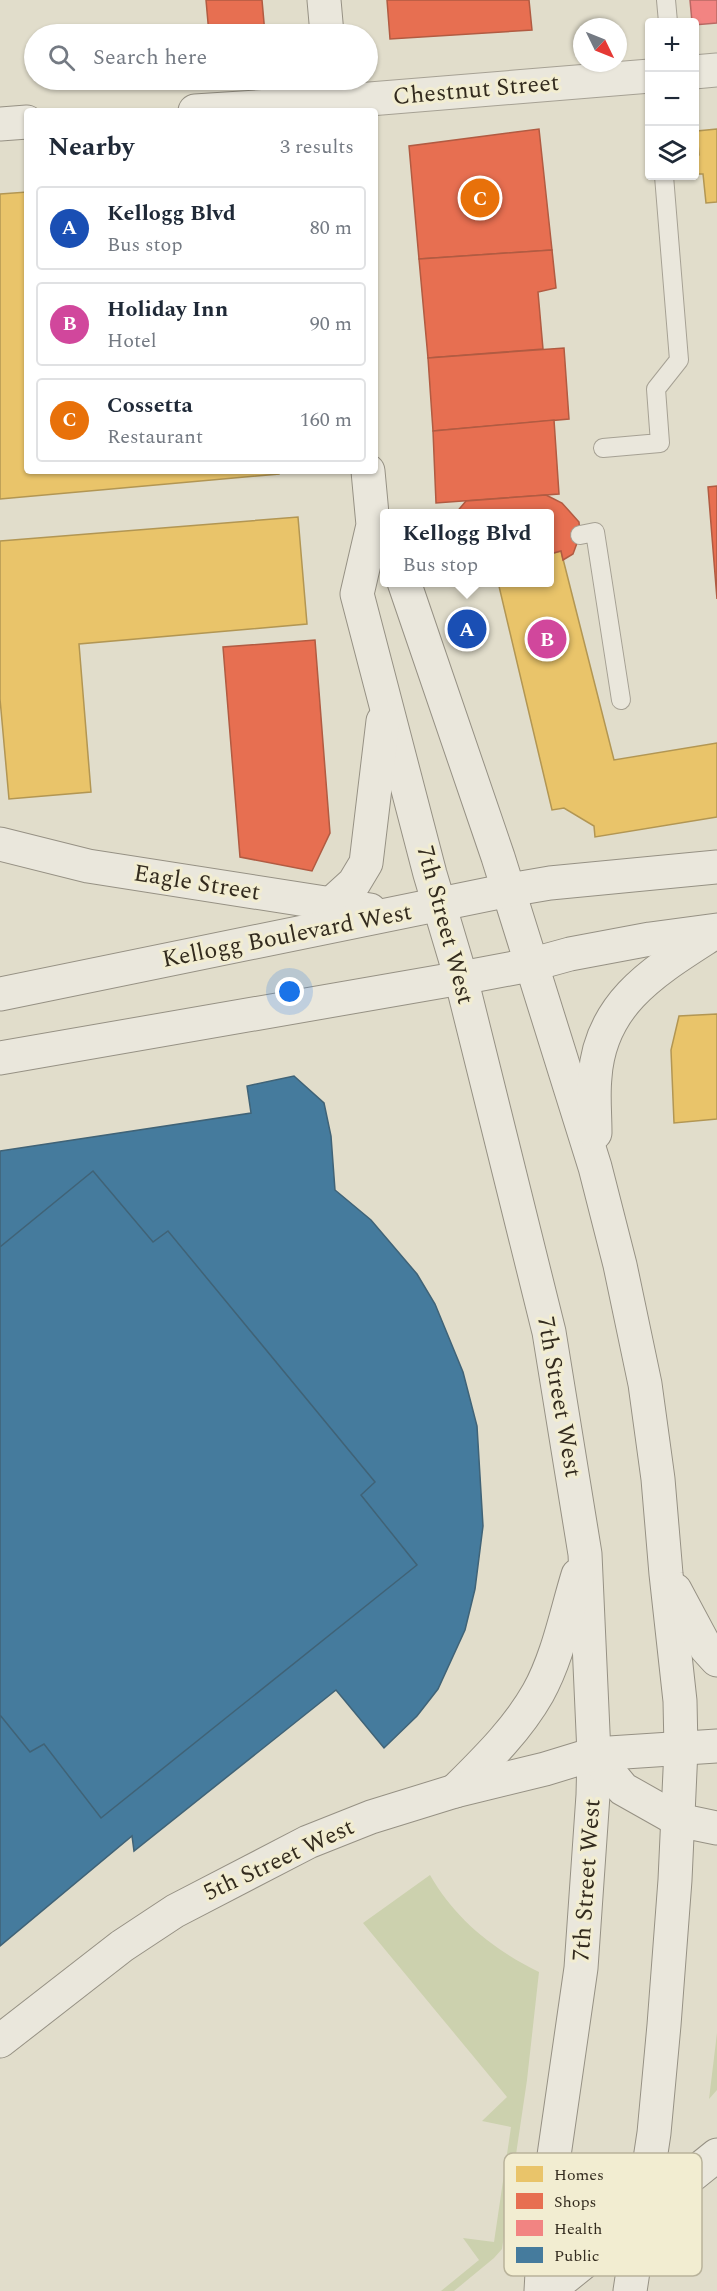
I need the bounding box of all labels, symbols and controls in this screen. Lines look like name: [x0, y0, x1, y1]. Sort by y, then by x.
north arrow: [573, 18, 627, 72]
map controls: [645, 18, 699, 180]
button: +: [645, 18, 699, 72]
search box: [24, 24, 378, 90]
icon: search: [45, 41, 78, 74]
text: Search here: [93, 41, 207, 74]
street label: Chestnut Street: [391, 65, 561, 115]
button: −: [645, 72, 699, 126]
button: layers: [645, 126, 699, 180]
text: Nearby: [48, 127, 134, 167]
text: 3 results: [280, 132, 354, 162]
pin: C: [460, 176, 500, 220]
text: Kellogg Blvd: [107, 197, 236, 230]
text: A: [62, 213, 77, 243]
text: 80 m: [310, 213, 352, 243]
text: Bus stop: [107, 230, 183, 260]
text: Holiday Inn: [107, 293, 228, 326]
text: B: [62, 309, 77, 339]
text: 90 m: [310, 309, 352, 339]
text: Hotel: [107, 326, 157, 356]
text: Cossetta: [107, 389, 193, 422]
text: C: [62, 405, 77, 435]
text: 160 m: [300, 405, 352, 435]
text: Restaurant: [107, 422, 203, 452]
popup: [380, 509, 554, 587]
text: Kellogg Blvd: [403, 517, 531, 550]
text: Bus stop: [403, 550, 478, 580]
pin: A: [448, 606, 486, 652]
pin: B: [528, 616, 566, 662]
street label: 7th Street West: [407, 842, 483, 1008]
street label: Eagle Street: [131, 855, 263, 911]
street label: Kellogg Boulevard West: [159, 894, 415, 978]
your location: [275, 977, 304, 1006]
street label: 7th Street West: [527, 1314, 591, 1480]
street label: 7th Street West: [563, 1798, 611, 1962]
street label: 5th Street West: [198, 1809, 360, 1911]
legend: [504, 2153, 702, 2276]
text: Homes: [554, 2163, 604, 2187]
text: Shops: [554, 2190, 596, 2214]
text: Health: [554, 2217, 602, 2241]
text: Public: [554, 2244, 600, 2268]

